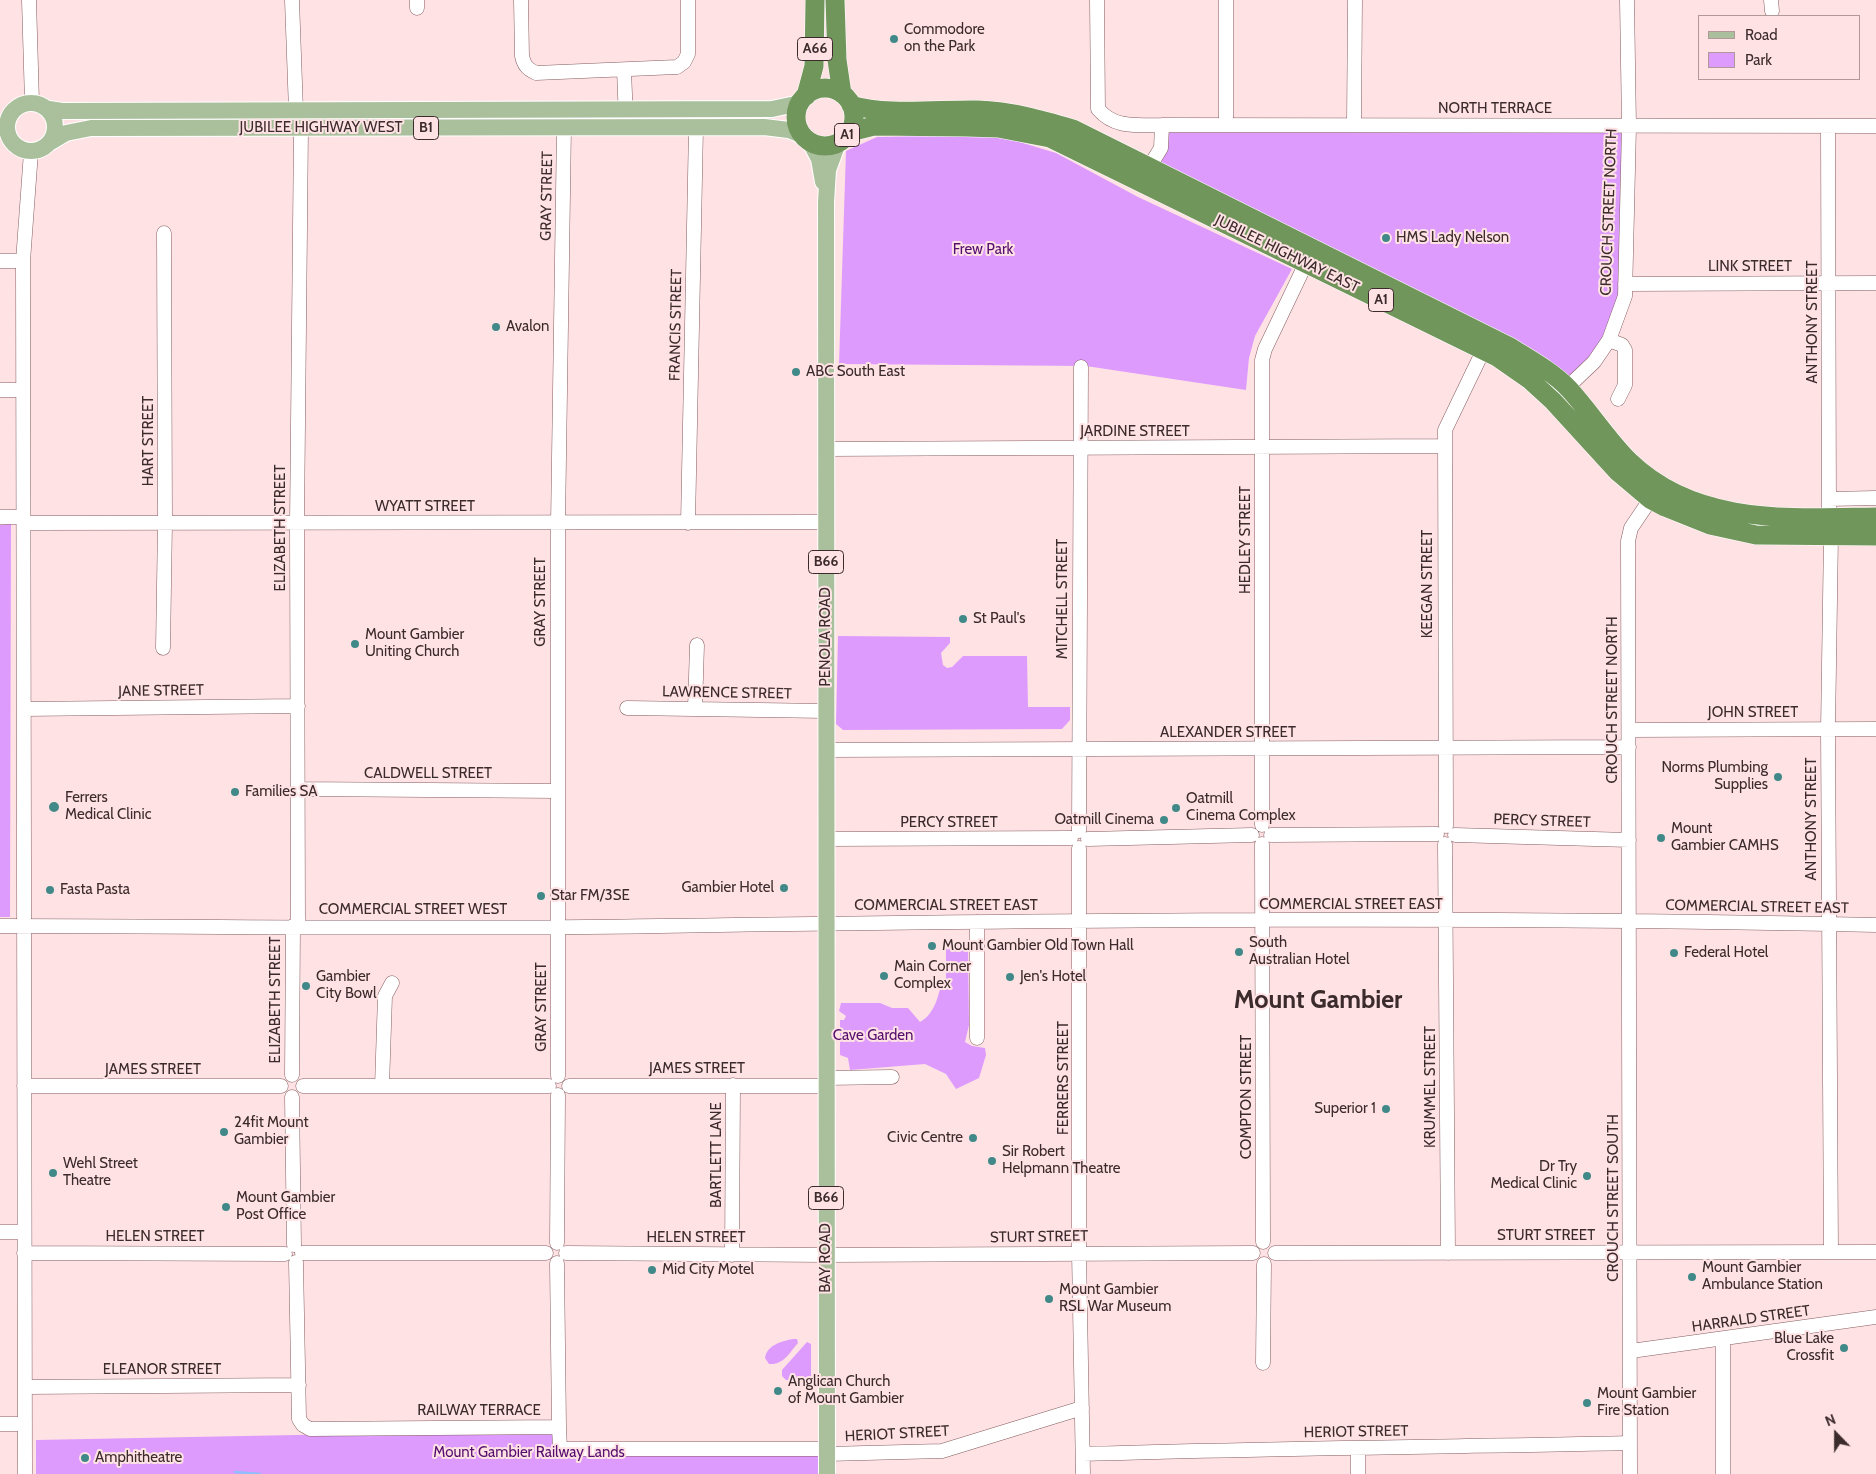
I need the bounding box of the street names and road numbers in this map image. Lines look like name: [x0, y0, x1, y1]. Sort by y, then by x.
road number: A66: [798, 38, 832, 61]
street label: NORTH TERRACE: [1438, 100, 1552, 118]
road number: B1: [414, 116, 438, 140]
street label: JUBILEE HIGHWAY WEST: [239, 119, 403, 137]
road number: A1: [834, 124, 860, 146]
street label: CROUCH STREET NORTH: [1597, 128, 1621, 296]
street label: GRAY STREET: [537, 151, 557, 241]
street label: JUBILEE HIGHWAY EAST: [1212, 211, 1362, 297]
street label: LINK STREET: [1708, 258, 1792, 276]
street label: ANTHONY STREET: [1804, 261, 1822, 383]
street label: FRANCIS STREET: [666, 269, 686, 381]
road number: A1: [1368, 288, 1394, 312]
street label: HART STREET: [140, 396, 158, 486]
street label: JARDINE STREET: [1080, 423, 1190, 441]
street label: ELIZABETH STREET: [272, 465, 290, 591]
street label: HEDLEY STREET: [1237, 486, 1255, 594]
street label: WYATT STREET: [375, 498, 475, 516]
street label: KEEGAN STREET: [1419, 530, 1437, 638]
street label: MITCHELL STREET: [1054, 539, 1072, 659]
road number: B66: [808, 550, 844, 574]
street label: GRAY STREET: [532, 557, 550, 647]
street label: PENOLA ROAD: [817, 587, 835, 687]
street label: CROUCH STREET NORTH: [1604, 616, 1622, 784]
street label: JANE STREET: [118, 681, 204, 701]
street label: LAWRENCE STREET: [662, 683, 792, 703]
street label: JOHN STREET: [1708, 704, 1798, 722]
street label: ALEXANDER STREET: [1160, 724, 1296, 742]
street label: ANTHONY STREET: [1803, 758, 1821, 880]
street label: CALDWELL STREET: [364, 765, 492, 783]
street label: PERCY STREET: [1493, 810, 1591, 832]
street label: PERCY STREET: [900, 814, 998, 832]
street label: COMMERCIAL STREET EAST: [1259, 896, 1443, 914]
street label: COMMERCIAL STREET EAST: [1665, 896, 1849, 918]
street label: COMMERCIAL STREET EAST: [854, 897, 1038, 915]
street label: COMMERCIAL STREET WEST: [319, 901, 507, 919]
street label: ELIZABETH STREET: [267, 937, 285, 1063]
street label: GRAY STREET: [533, 962, 551, 1052]
street label: FERRERS STREET: [1055, 1021, 1073, 1135]
street label: KRUMMEL STREET: [1422, 1026, 1440, 1148]
street label: COMPTON STREET: [1238, 1035, 1256, 1159]
street label: JAMES STREET: [649, 1060, 745, 1078]
street label: JAMES STREET: [105, 1061, 201, 1079]
street label: BARTLETT LANE: [708, 1102, 726, 1208]
street label: CROUCH STREET SOUTH: [1605, 1114, 1623, 1282]
road number: B66: [808, 1186, 844, 1210]
street label: BAY ROAD: [817, 1223, 835, 1293]
street label: STURT STREET: [990, 1227, 1088, 1247]
street label: STURT STREET: [1497, 1227, 1595, 1245]
street label: HELEN STREET: [105, 1228, 205, 1246]
street label: HELEN STREET: [646, 1229, 746, 1247]
street label: HARRALD STREET: [1691, 1302, 1811, 1336]
street label: ELEANOR STREET: [103, 1361, 221, 1379]
street label: RAILWAY TERRACE: [417, 1402, 541, 1420]
street label: HERIOT STREET: [844, 1422, 950, 1446]
street label: HERIOT STREET: [1303, 1422, 1409, 1442]

